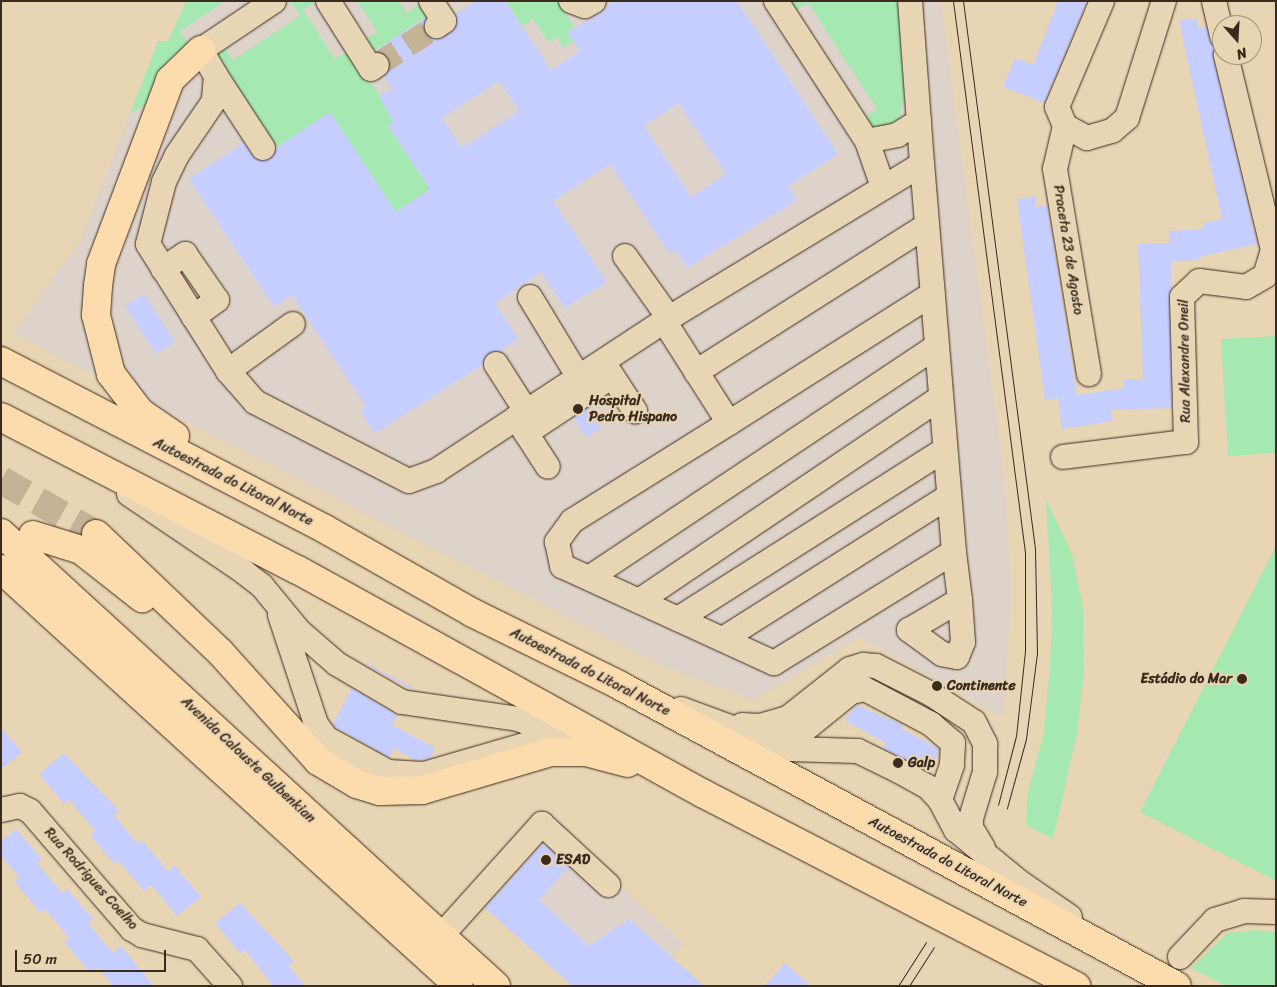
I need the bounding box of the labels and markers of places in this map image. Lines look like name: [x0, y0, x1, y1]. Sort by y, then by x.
place label: Hospital Pedro Hispano: [589, 393, 678, 426]
marker: Hospital Pedro Hispano: [571, 402, 585, 416]
place label: Estádio do Mar: [1140, 671, 1232, 687]
marker: Estádio do Mar: [1236, 673, 1248, 685]
place label: Continente: [947, 678, 1016, 694]
marker: Continente: [931, 680, 943, 692]
place label: Galp: [908, 755, 935, 771]
marker: Galp: [892, 757, 904, 769]
place label: ESAD: [556, 852, 590, 868]
marker: ESAD: [540, 854, 552, 866]

